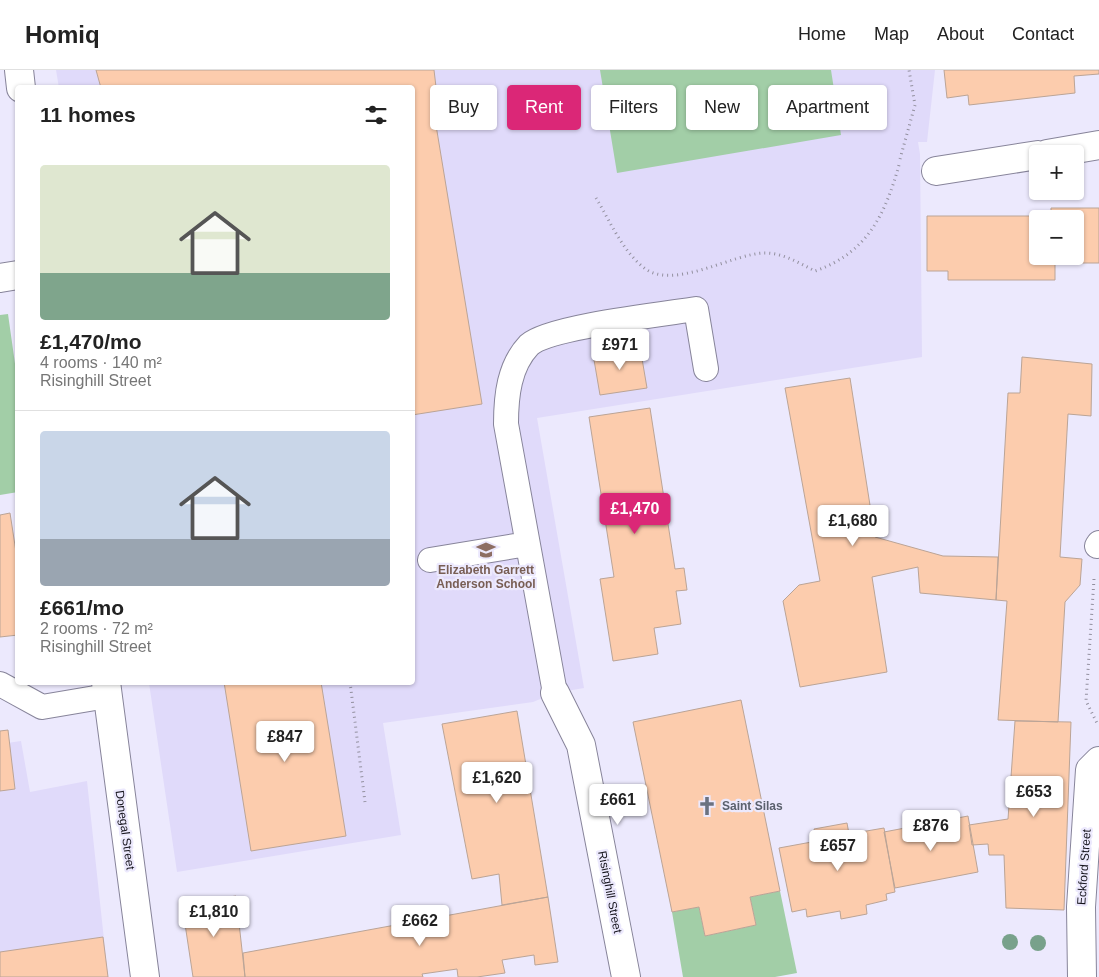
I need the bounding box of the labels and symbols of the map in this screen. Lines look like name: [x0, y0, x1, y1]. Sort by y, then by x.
pin: £971: [590, 328, 650, 371]
pin: £1,470: [594, 492, 676, 535]
pin: £1,680: [812, 504, 894, 547]
school or university icon: Elizabeth Garrett Anderson School: [475, 539, 497, 561]
place label: Elizabeth Garrett Anderson School: [436, 563, 536, 591]
pin: £847: [255, 720, 315, 763]
pin: £1,620: [456, 762, 538, 804]
pin: £653: [1004, 776, 1064, 818]
pin: £661: [588, 784, 648, 826]
street label: Donegal Street: [112, 789, 138, 871]
church icon: Saint Silas: [696, 795, 718, 817]
place label: Saint Silas: [722, 799, 783, 813]
pin: £876: [901, 810, 961, 852]
street label: Eckford Street: [1074, 828, 1094, 905]
pin: £657: [808, 830, 868, 872]
street label: Risinghill Street: [595, 850, 625, 935]
pin: £1,810: [173, 896, 255, 938]
pin: £662: [390, 904, 450, 947]

